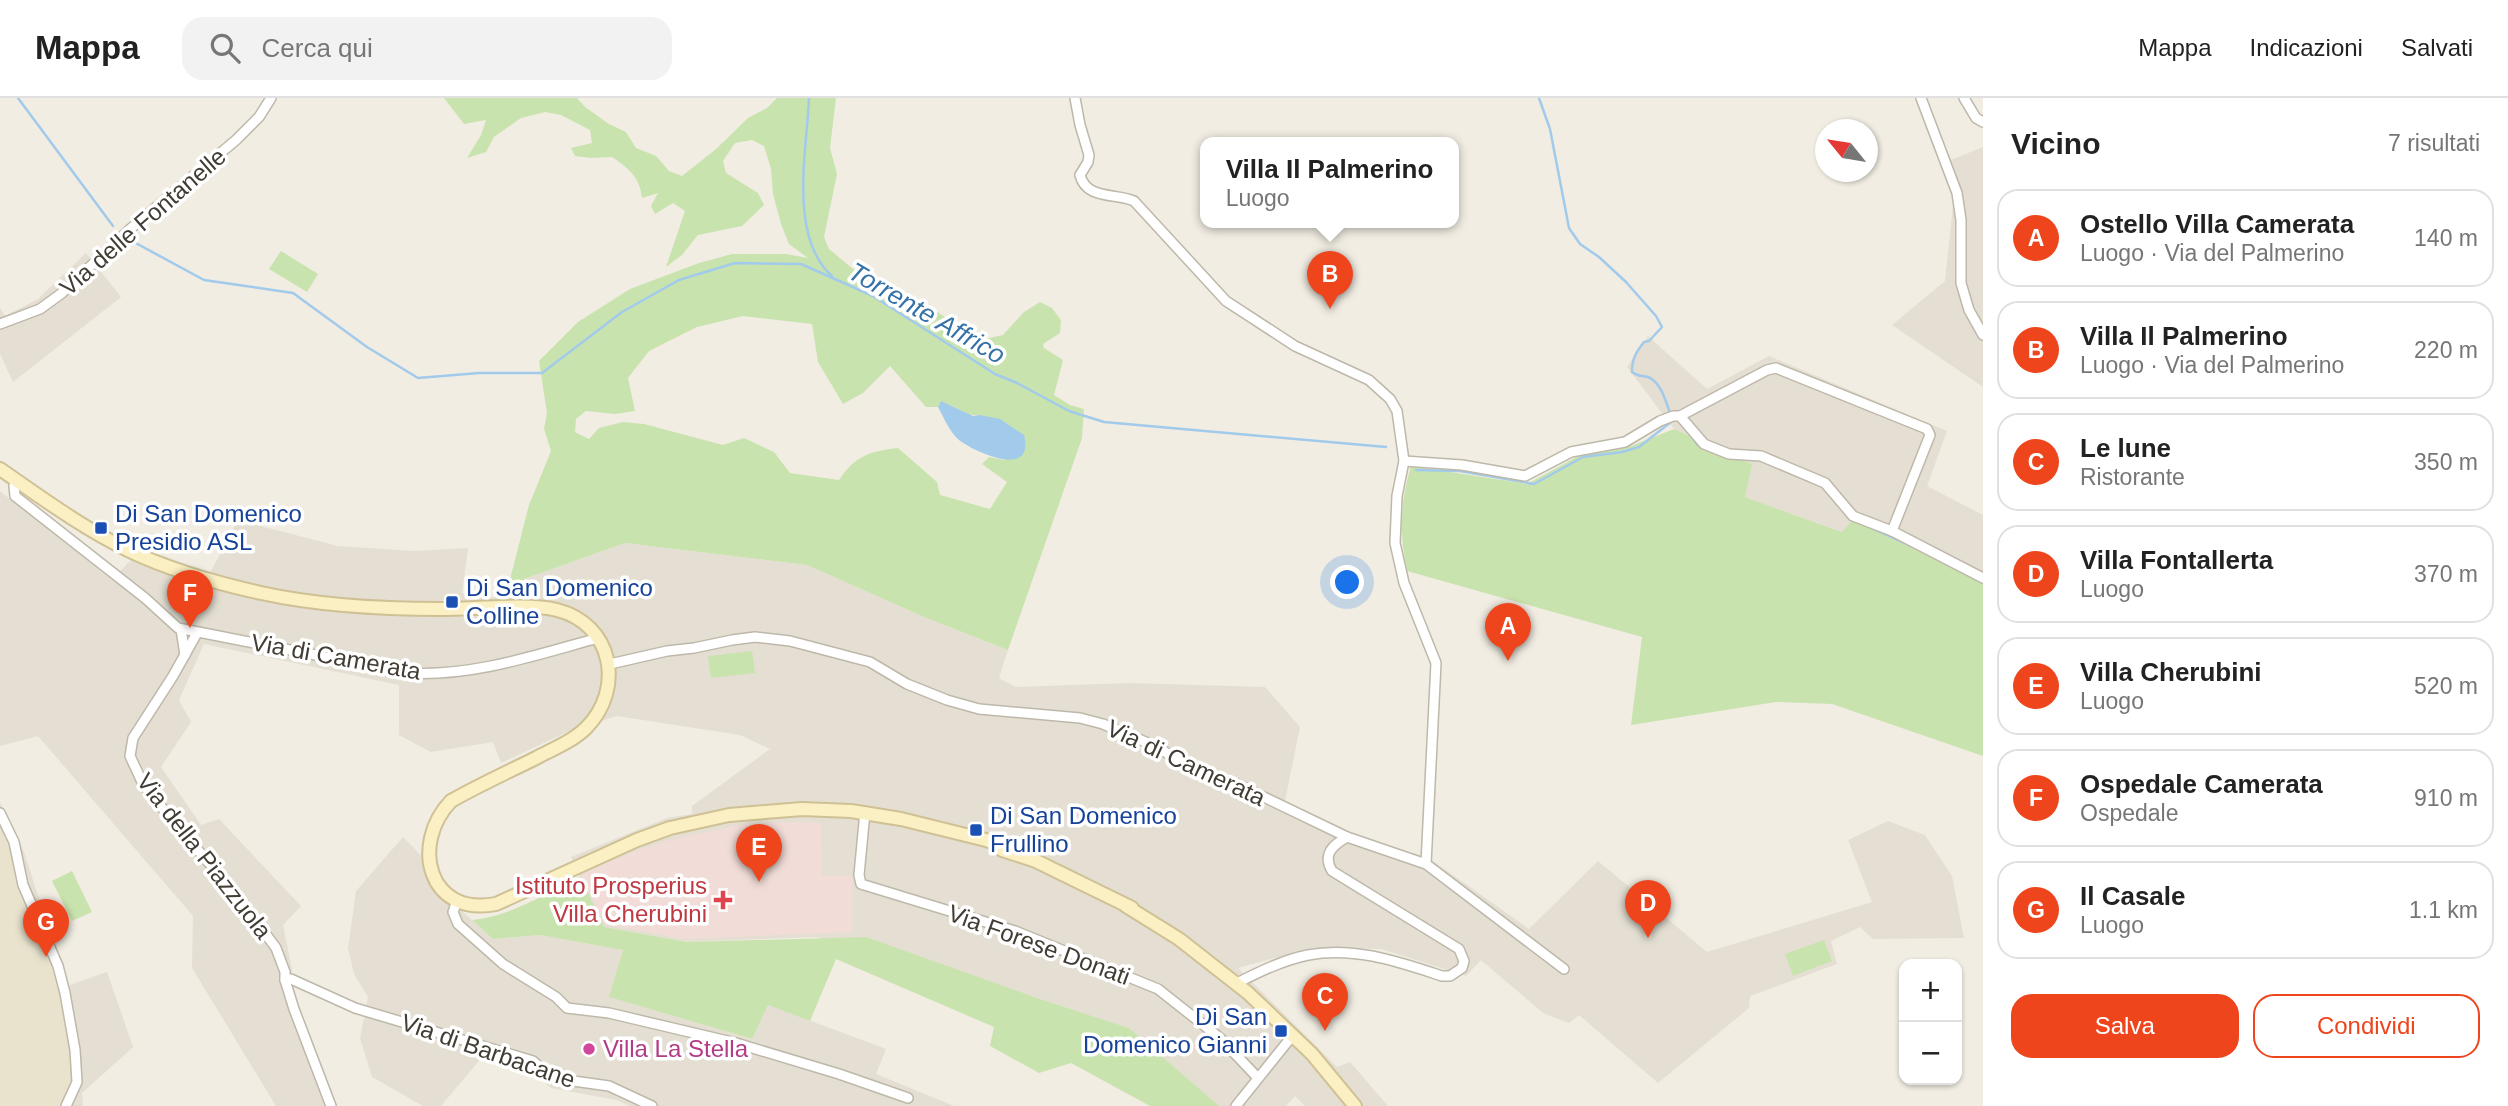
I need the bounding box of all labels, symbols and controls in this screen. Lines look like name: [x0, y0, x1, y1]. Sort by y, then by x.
search box: [182, 17, 672, 80]
text: Mappa: [35, 29, 140, 66]
icon: search: [206, 29, 244, 67]
text: Cerca qui: [262, 33, 373, 63]
text: Mappa: [2138, 34, 2212, 61]
text: Indicazioni: [2250, 34, 2363, 61]
text: Salvati: [2401, 34, 2473, 61]
north arrow: [1815, 119, 1878, 182]
text: Vicino: [2011, 127, 2100, 160]
text: 7 risultati: [2388, 130, 2480, 156]
popup: [1200, 137, 1459, 228]
street label: Via delle Fontanelle: [54, 142, 231, 301]
text: Villa Il Palmerino: [1226, 154, 1433, 184]
text: Luogo: [1226, 185, 1290, 211]
text: Ostello Villa Camerata: [2080, 209, 2354, 239]
text: A: [2028, 225, 2044, 251]
text: 140 m: [2414, 225, 2478, 251]
text: Luogo · Via del Palmerino: [2080, 240, 2344, 266]
pin: B: [1307, 251, 1353, 309]
water label: Torrente Affrico: [843, 256, 1011, 370]
text: Villa Il Palmerino: [2080, 321, 2288, 351]
text: B: [2028, 337, 2044, 363]
text: 220 m: [2414, 337, 2478, 363]
text: Luogo · Via del Palmerino: [2080, 352, 2344, 378]
text: Le lune: [2080, 433, 2171, 463]
text: C: [2028, 449, 2044, 475]
text: 350 m: [2414, 449, 2478, 475]
text: Ristorante: [2080, 464, 2185, 490]
place label: Di San Domenico Presidio ASL: [115, 500, 302, 555]
marker: Di San Domenico Presidio ASL: [93, 520, 109, 536]
text: Villa Fontallerta: [2080, 545, 2273, 575]
text: D: [2028, 561, 2044, 587]
text: 370 m: [2414, 561, 2478, 587]
your location: [1330, 565, 1364, 599]
pin: F: [167, 570, 213, 628]
place label: Di San Domenico Colline: [466, 574, 653, 629]
text: Luogo: [2080, 576, 2144, 602]
marker: Di San Domenico Colline: [444, 594, 460, 610]
pin: A: [1485, 603, 1531, 661]
street label: Via di Camerata: [249, 628, 424, 685]
text: Villa Cherubini: [2080, 657, 2262, 687]
text: E: [2028, 673, 2044, 699]
text: 520 m: [2414, 673, 2478, 699]
text: Luogo: [2080, 688, 2144, 714]
street label: Via di Camerata: [1103, 714, 1270, 811]
street label: Via della Piazzuola: [131, 768, 278, 944]
text: Ospedale Camerata: [2080, 769, 2323, 799]
text: F: [2029, 785, 2043, 811]
text: 910 m: [2414, 785, 2478, 811]
text: Ospedale: [2080, 800, 2178, 826]
place label: Di San Domenico Frullino: [990, 802, 1177, 857]
marker: Di San Domenico Frullino: [968, 822, 984, 838]
pin: E: [736, 824, 782, 882]
place label: Istituto Prosperius Villa Cherubini: [515, 872, 707, 927]
pin: D: [1625, 880, 1671, 938]
text: Il Casale: [2080, 881, 2186, 911]
marker: Istituto Prosperius Villa Cherubini: [713, 890, 733, 910]
text: G: [2027, 897, 2045, 923]
text: 1.1 km: [2409, 897, 2478, 923]
pin: G: [23, 899, 69, 957]
street label: Via Forese Donati: [944, 899, 1134, 990]
text: Luogo: [2080, 912, 2144, 938]
map controls: [1899, 959, 1962, 1085]
button: +: [1899, 959, 1962, 1022]
pin: C: [1302, 973, 1348, 1031]
button: Salva: [2011, 994, 2239, 1058]
button: Condividi: [2253, 994, 2480, 1058]
place label: Di San Domenico Gianni: [1083, 1003, 1267, 1058]
street label: Via di Barbacane: [398, 1008, 579, 1093]
button: −: [1899, 1022, 1962, 1085]
marker: Di San Domenico Gianni: [1273, 1023, 1289, 1039]
place label: Villa La Stella: [603, 1035, 749, 1062]
marker: Villa La Stella: [581, 1041, 597, 1057]

